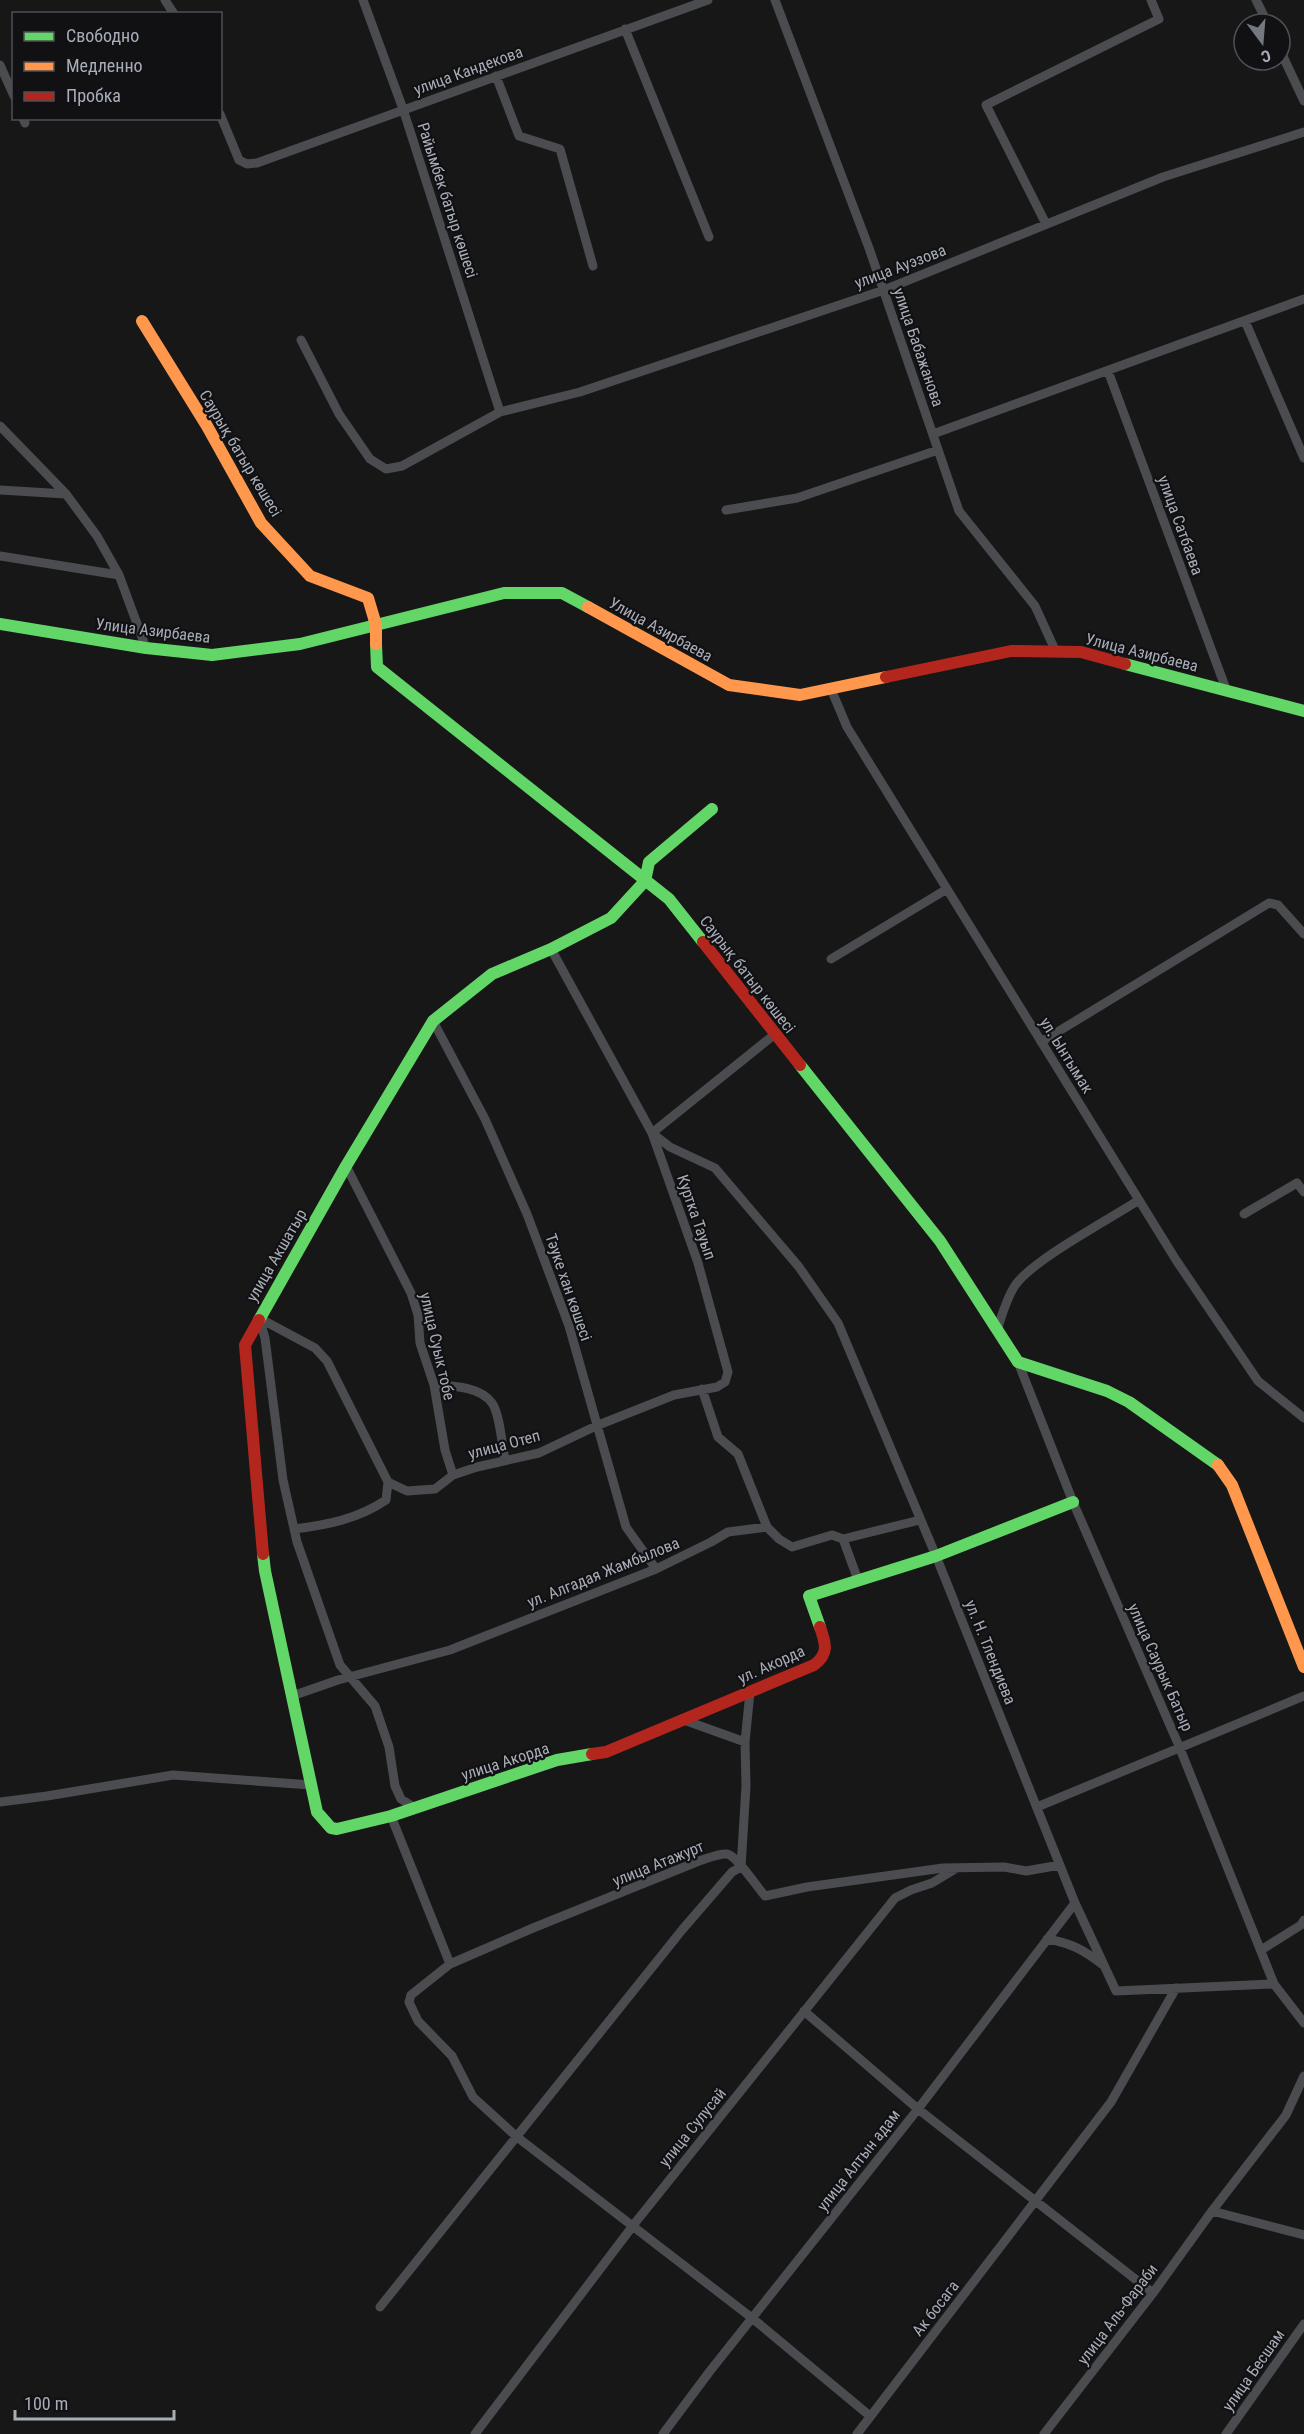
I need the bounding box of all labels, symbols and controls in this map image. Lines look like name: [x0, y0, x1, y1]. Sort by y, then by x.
legend: [12, 12, 222, 120]
north arrow: [1232, 12, 1292, 72]
text: Свободно: [66, 25, 139, 46]
street label: улица Кандекова: [411, 42, 525, 99]
text: С: [1259, 46, 1273, 66]
text: Медленно: [66, 55, 143, 76]
text: Пробка: [66, 85, 121, 106]
street label: Райымбек батыр көшесі: [413, 120, 482, 280]
street label: улица Ауэзова: [852, 240, 949, 293]
street label: улица Бабажанова: [889, 285, 948, 409]
street label: Саурық батыр көшесі: [195, 387, 286, 520]
street label: улица Сатбаева: [1154, 473, 1207, 577]
street label: Улица Азирбаева: [606, 593, 716, 666]
street label: Улица Азирбаева: [95, 614, 211, 647]
street label: Улица Азирбаева: [1084, 629, 1200, 676]
street label: Саурық батыр көшесі: [696, 912, 799, 1037]
street label: ул. Ынтымак: [1036, 1014, 1098, 1097]
street label: Куртка Тауып: [673, 1172, 720, 1262]
street label: улица Акшатыр: [242, 1206, 311, 1305]
street label: Тәуке хан көшесі: [541, 1231, 596, 1343]
street label: улица Суык тобе: [416, 1290, 459, 1402]
street label: улица Отеп: [466, 1426, 542, 1463]
street label: ул. Алгадая Жамбылова: [524, 1533, 682, 1612]
street label: ул. Н. Тлендиева: [961, 1597, 1020, 1707]
street label: улица Саурык Батыр: [1124, 1600, 1197, 1734]
street label: ул. Акорда: [735, 1641, 808, 1688]
street label: улица Акорда: [459, 1738, 551, 1785]
street label: улица Атажурт: [610, 1836, 707, 1890]
street label: улица Сулусай: [655, 2084, 730, 2170]
street label: улица Алтын адам: [813, 2106, 904, 2215]
street label: улица Аль-Фараби: [1073, 2260, 1162, 2368]
street label: Ак босага: [908, 2277, 963, 2340]
street label: улица Бесшам: [1218, 2326, 1289, 2415]
scale bar: [15, 2383, 174, 2421]
text: 100 m: [24, 2393, 68, 2414]

